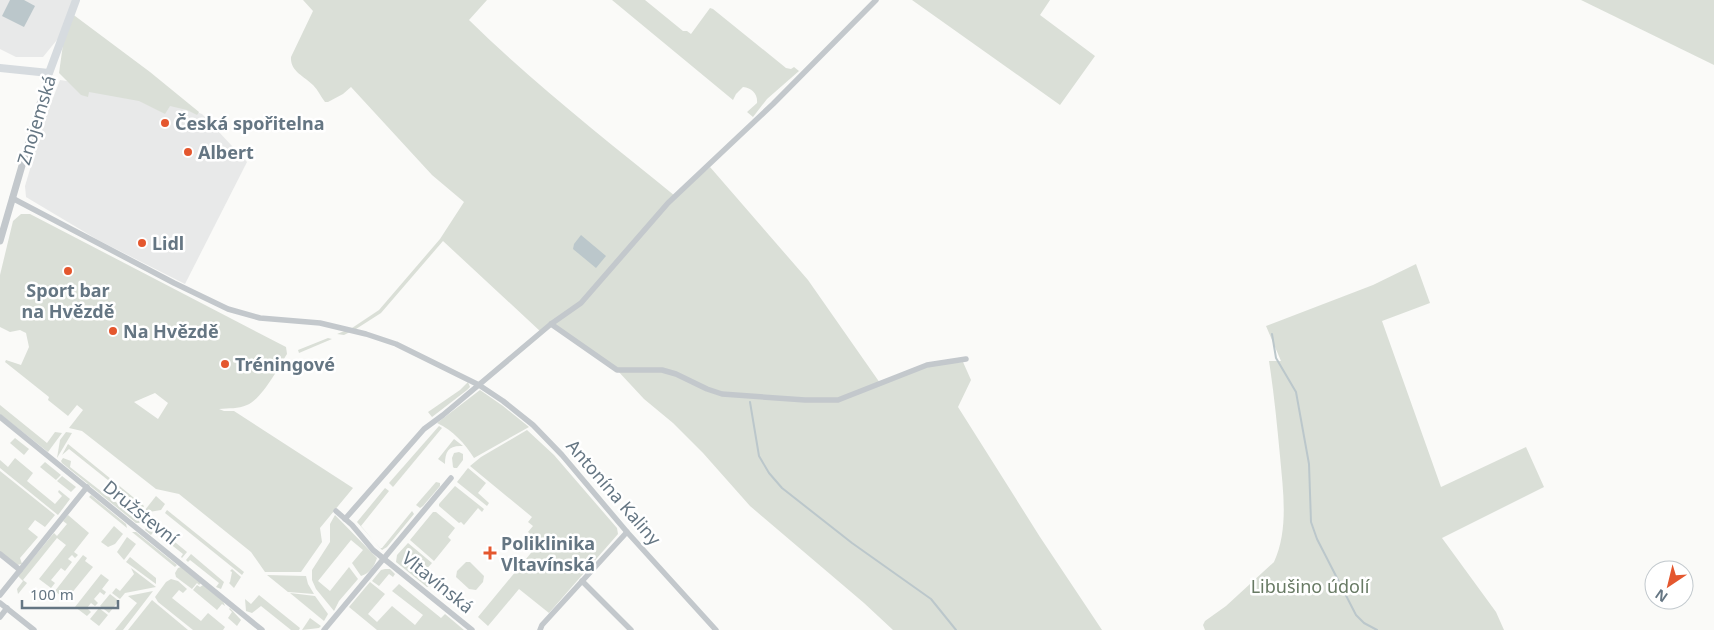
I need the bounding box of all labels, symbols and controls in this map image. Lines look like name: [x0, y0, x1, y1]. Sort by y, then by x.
street label: Znojemská: [11, 72, 61, 168]
place label: Česká spořitelna: [175, 111, 324, 135]
marker: Česká spořitelna: [159, 117, 171, 129]
place label: Albert: [198, 140, 254, 164]
marker: Albert: [182, 146, 194, 158]
place label: Lidl: [152, 231, 184, 255]
marker: Lidl: [136, 237, 148, 249]
marker: Sport bar na Hvězdě: [62, 265, 74, 277]
place label: Sport bar na Hvězdě: [22, 278, 114, 323]
place label: Na Hvězdě: [123, 319, 219, 343]
marker: Na Hvězdě: [107, 325, 119, 337]
place label: Tréningové: [235, 352, 335, 376]
marker: Tréningové: [219, 358, 231, 370]
street label: Antonína Kaliny: [561, 434, 667, 550]
street label: Družstevní: [98, 474, 184, 550]
place label: Poliklinika Vltavínská: [501, 531, 595, 576]
street label: Vltavínská: [397, 546, 479, 618]
marker: Poliklinika Vltavínská: [483, 546, 497, 560]
north arrow: [1644, 560, 1694, 610]
park label: Libušino údolí: [1251, 574, 1370, 598]
scale bar: [22, 578, 119, 610]
text: 100 m: [30, 584, 74, 604]
text: N: [1651, 585, 1671, 607]

